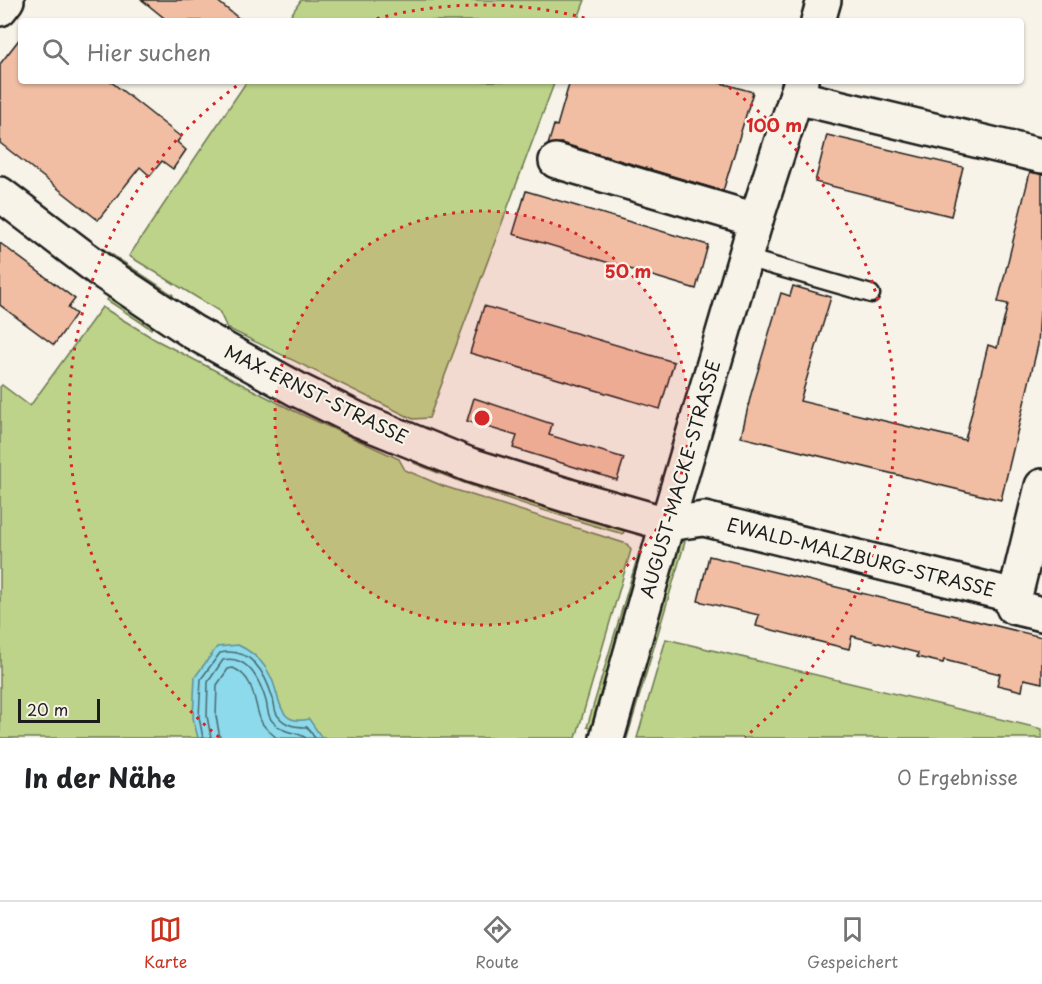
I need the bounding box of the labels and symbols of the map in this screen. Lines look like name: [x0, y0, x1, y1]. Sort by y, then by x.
text: 100 m: [746, 111, 802, 138]
text: 50 m: [605, 257, 651, 284]
street label: MAX-ERNST-STRASSE: [220, 337, 413, 450]
street label: AUGUST-MACKE-STRASSE: [633, 356, 727, 601]
centre of rings: [472, 408, 492, 428]
street label: EWALD-MALZBURG-STRASSE: [724, 510, 998, 603]
scale bar: [18, 696, 100, 724]

